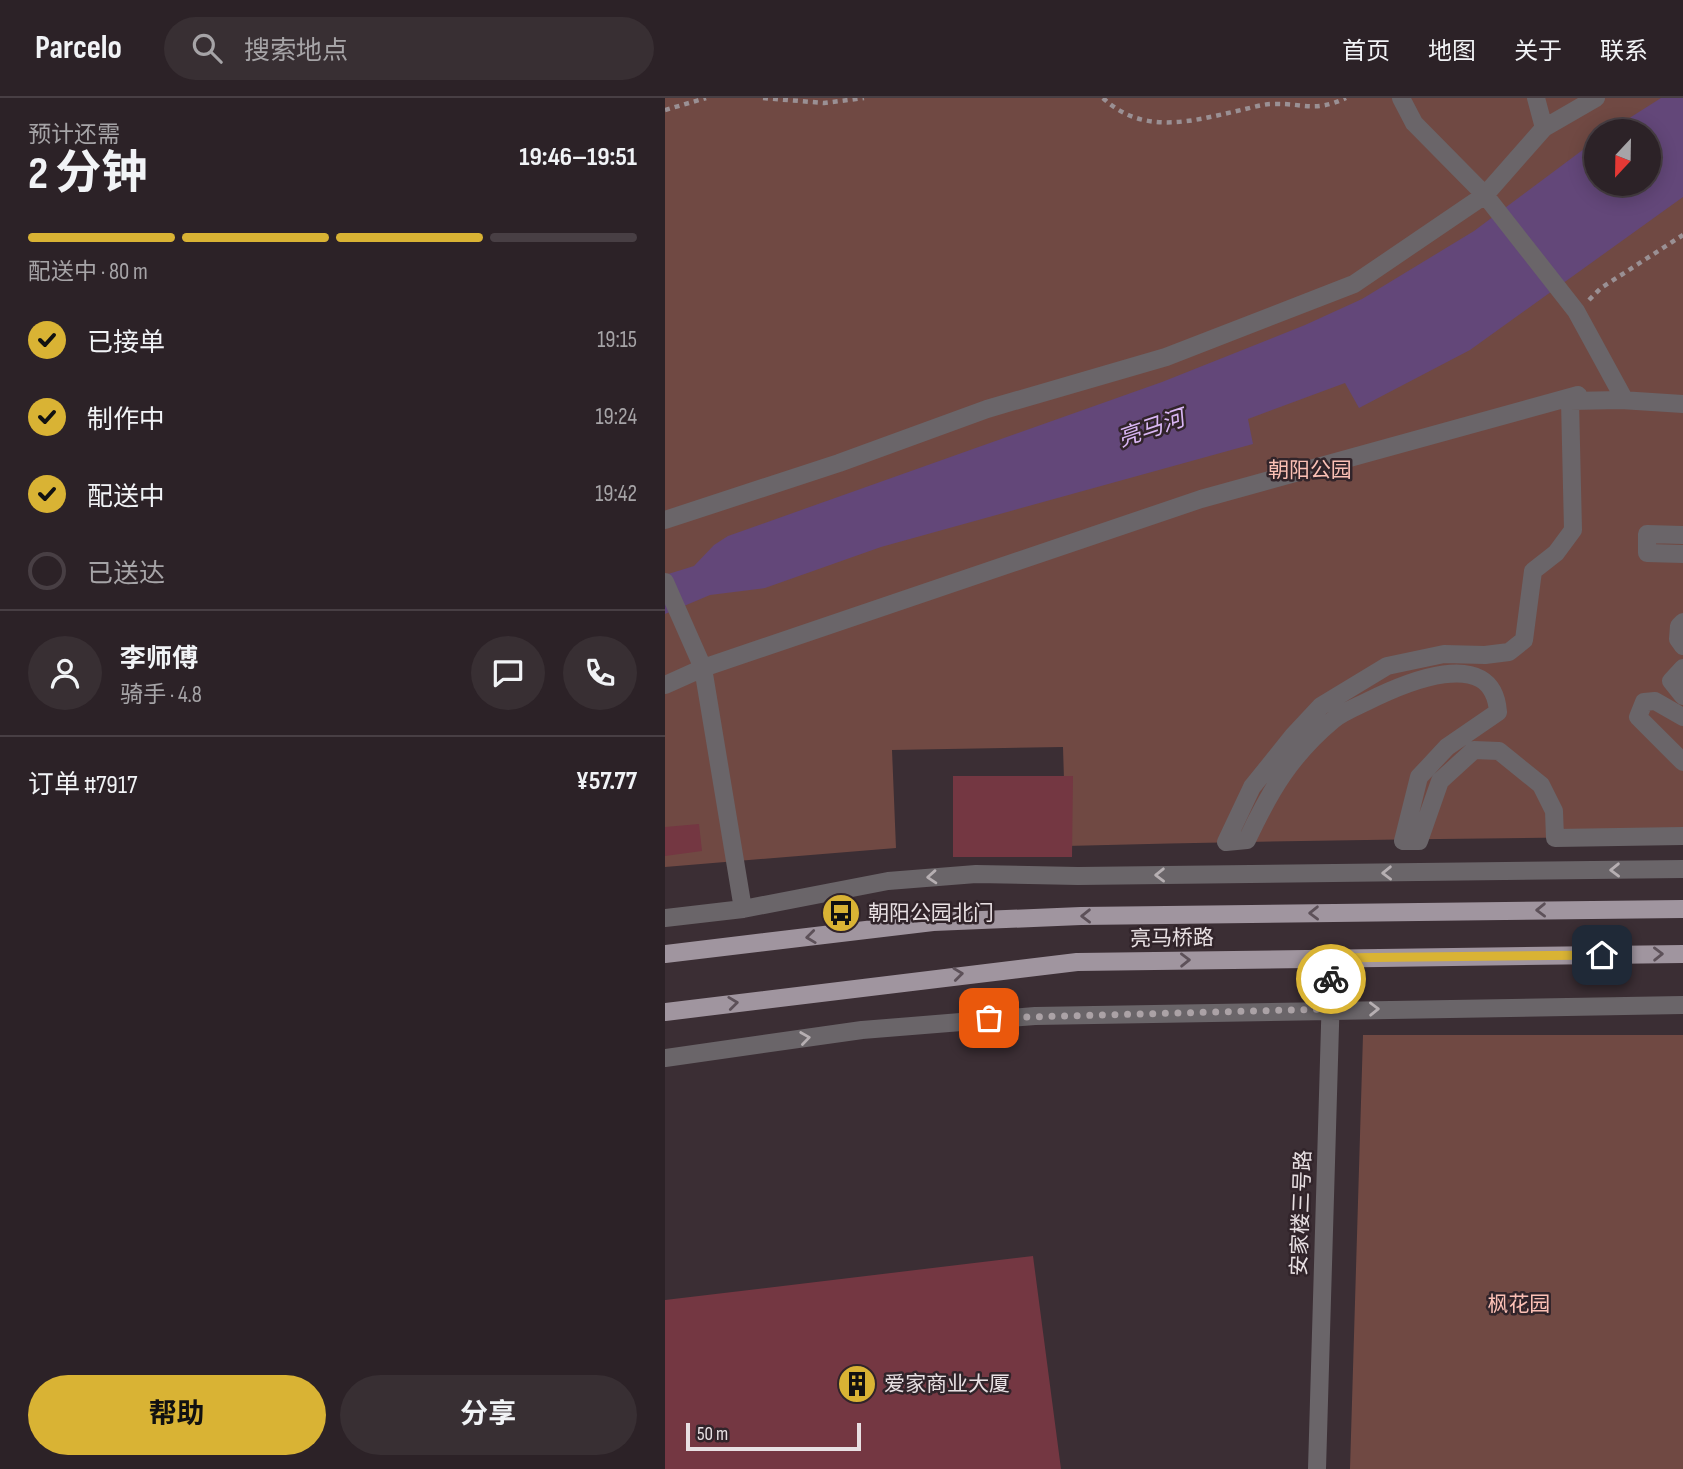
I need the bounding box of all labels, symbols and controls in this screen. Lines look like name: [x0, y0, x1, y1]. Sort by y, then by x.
search box: [164, 17, 654, 80]
text: Parcelo: [35, 28, 122, 68]
icon: search: [188, 29, 226, 67]
text: 搜索地点: [244, 36, 348, 67]
text: 首页: [1342, 37, 1390, 66]
text: 地图: [1428, 37, 1476, 66]
text: 关于: [1514, 37, 1562, 66]
text: 联系: [1600, 37, 1648, 66]
north arrow: [1584, 119, 1661, 196]
map controls: [1584, 119, 1661, 196]
text: 预计还需: [28, 121, 120, 149]
text: 19:46–19:51: [519, 142, 637, 173]
text: 2 分钟: [28, 147, 147, 202]
text: 配送中 · 80 m: [28, 258, 148, 286]
icon: check: [28, 321, 66, 359]
text: 19:15: [597, 326, 637, 354]
text: 已接单: [87, 328, 165, 359]
icon: check: [28, 398, 66, 436]
text: 19:24: [595, 403, 637, 431]
water label: 亮马河: [1114, 403, 1192, 453]
text: 制作中: [87, 405, 165, 436]
park label: 朝阳公园: [1268, 458, 1352, 483]
icon: check: [28, 475, 66, 513]
text: 19:42: [595, 480, 637, 508]
text: 配送中: [87, 482, 165, 513]
text: 已送达: [87, 559, 165, 590]
button: person: [28, 636, 102, 710]
button: chat: [471, 636, 545, 710]
button: phone: [563, 636, 637, 710]
text: 李师傅: [120, 644, 198, 675]
text: 骑手 · 4.8: [120, 681, 202, 709]
text: ¥57.77: [576, 766, 637, 797]
text: 订单 #7917: [28, 770, 137, 801]
one-way arrow: [1609, 862, 1620, 878]
one-way arrow: [1382, 865, 1393, 880]
one-way arrow: [1154, 867, 1165, 883]
one-way arrow: [927, 869, 938, 884]
bus stop icon: 朝阳公园北门: [820, 892, 862, 934]
place label: 朝阳公园北门: [868, 901, 994, 926]
one-way arrow: [1536, 902, 1546, 918]
one-way arrow: [1308, 905, 1319, 921]
one-way arrow: [1081, 908, 1091, 924]
street label: 亮马桥路: [1130, 925, 1214, 952]
pin: [1572, 925, 1632, 985]
one-way arrow: [805, 929, 817, 944]
icon: home: [1583, 936, 1621, 974]
courier: [1296, 944, 1366, 1014]
one-way arrow: [1653, 946, 1663, 962]
one-way arrow: [1180, 953, 1191, 968]
icon: bike: [1312, 960, 1350, 998]
one-way arrow: [953, 967, 964, 982]
pin: [959, 988, 1019, 1048]
one-way arrow: [727, 996, 739, 1011]
icon: bag: [970, 999, 1008, 1037]
one-way arrow: [1370, 1001, 1380, 1017]
one-way arrow: [799, 1031, 811, 1046]
street label: 安家楼三号路: [1287, 1150, 1316, 1276]
park label: 枫花园: [1488, 1292, 1551, 1317]
building icon: 爱家商业大厦: [836, 1363, 878, 1405]
place label: 爱家商业大厦: [884, 1372, 1010, 1397]
button: 帮助: [28, 1375, 326, 1455]
button: 分享: [340, 1375, 637, 1455]
scale bar: [686, 1420, 861, 1452]
text: 50 m: [697, 1423, 728, 1446]

